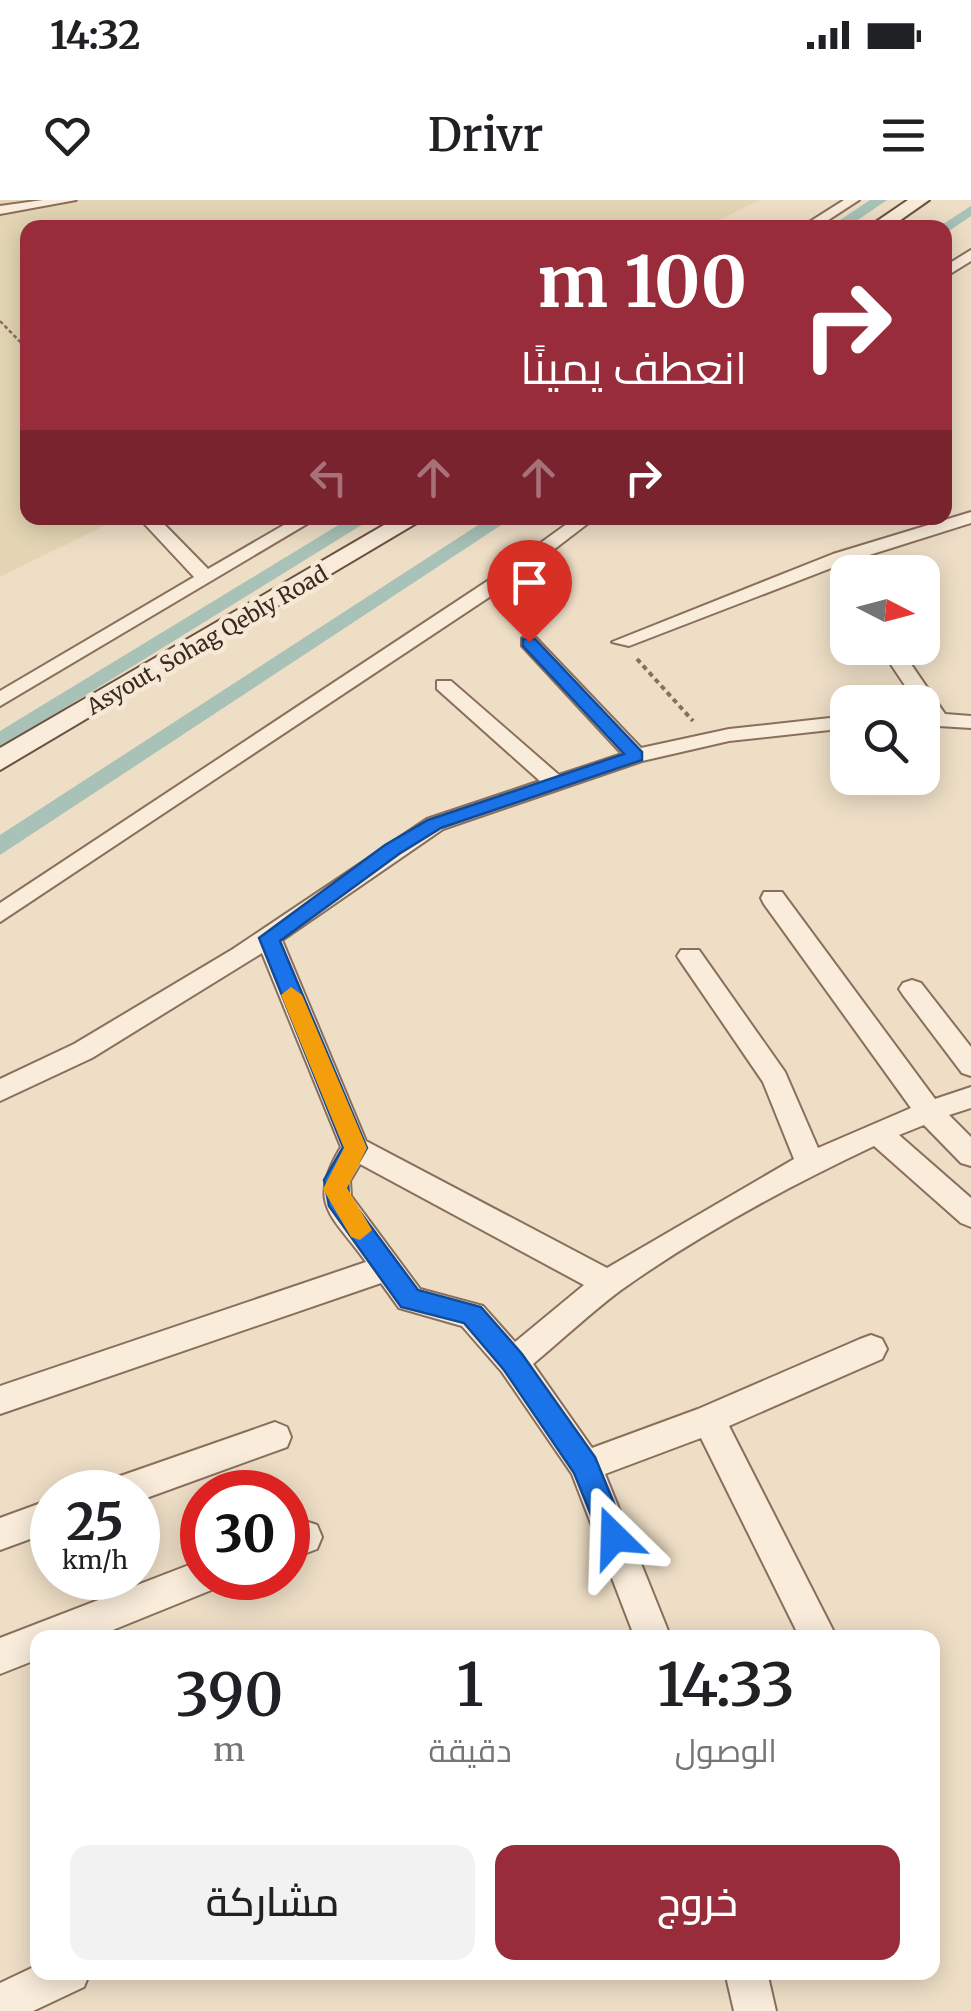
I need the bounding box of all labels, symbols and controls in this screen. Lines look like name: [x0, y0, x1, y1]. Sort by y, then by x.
text: 14:32: [50, 12, 141, 59]
text: Drivr: [428, 107, 543, 163]
icon: heart: [40, 108, 95, 163]
icon: menu: [876, 108, 931, 163]
text: 100 m: [537, 238, 747, 326]
icon: right: [782, 260, 912, 390]
text: انعطف يمينًا: [520, 340, 747, 396]
icon: left: [301, 450, 356, 505]
icon: ahead: [406, 450, 461, 505]
icon: ahead: [511, 450, 566, 505]
icon: right: [616, 450, 671, 505]
pin: [487, 540, 572, 643]
icon: arrive: [502, 555, 557, 610]
north arrow: [830, 555, 940, 665]
map controls: [830, 555, 940, 795]
street label: Asyout, Sohag Qebly Road: [81, 559, 333, 721]
button: search: [830, 685, 940, 795]
speed limit sign: 30: [180, 1470, 310, 1600]
position arrow: [562, 1485, 666, 1589]
text: 25: [66, 1491, 124, 1554]
text: km/h: [62, 1544, 128, 1576]
text: 1: [456, 1647, 484, 1722]
text: 14:33: [657, 1647, 795, 1722]
text: 390: [175, 1657, 283, 1732]
text: m: [213, 1730, 245, 1770]
text: دقيقة: [428, 1731, 512, 1771]
text: الوصول: [675, 1731, 777, 1771]
button: مشاركة: [70, 1845, 475, 1960]
button: خروج: [495, 1845, 900, 1960]

